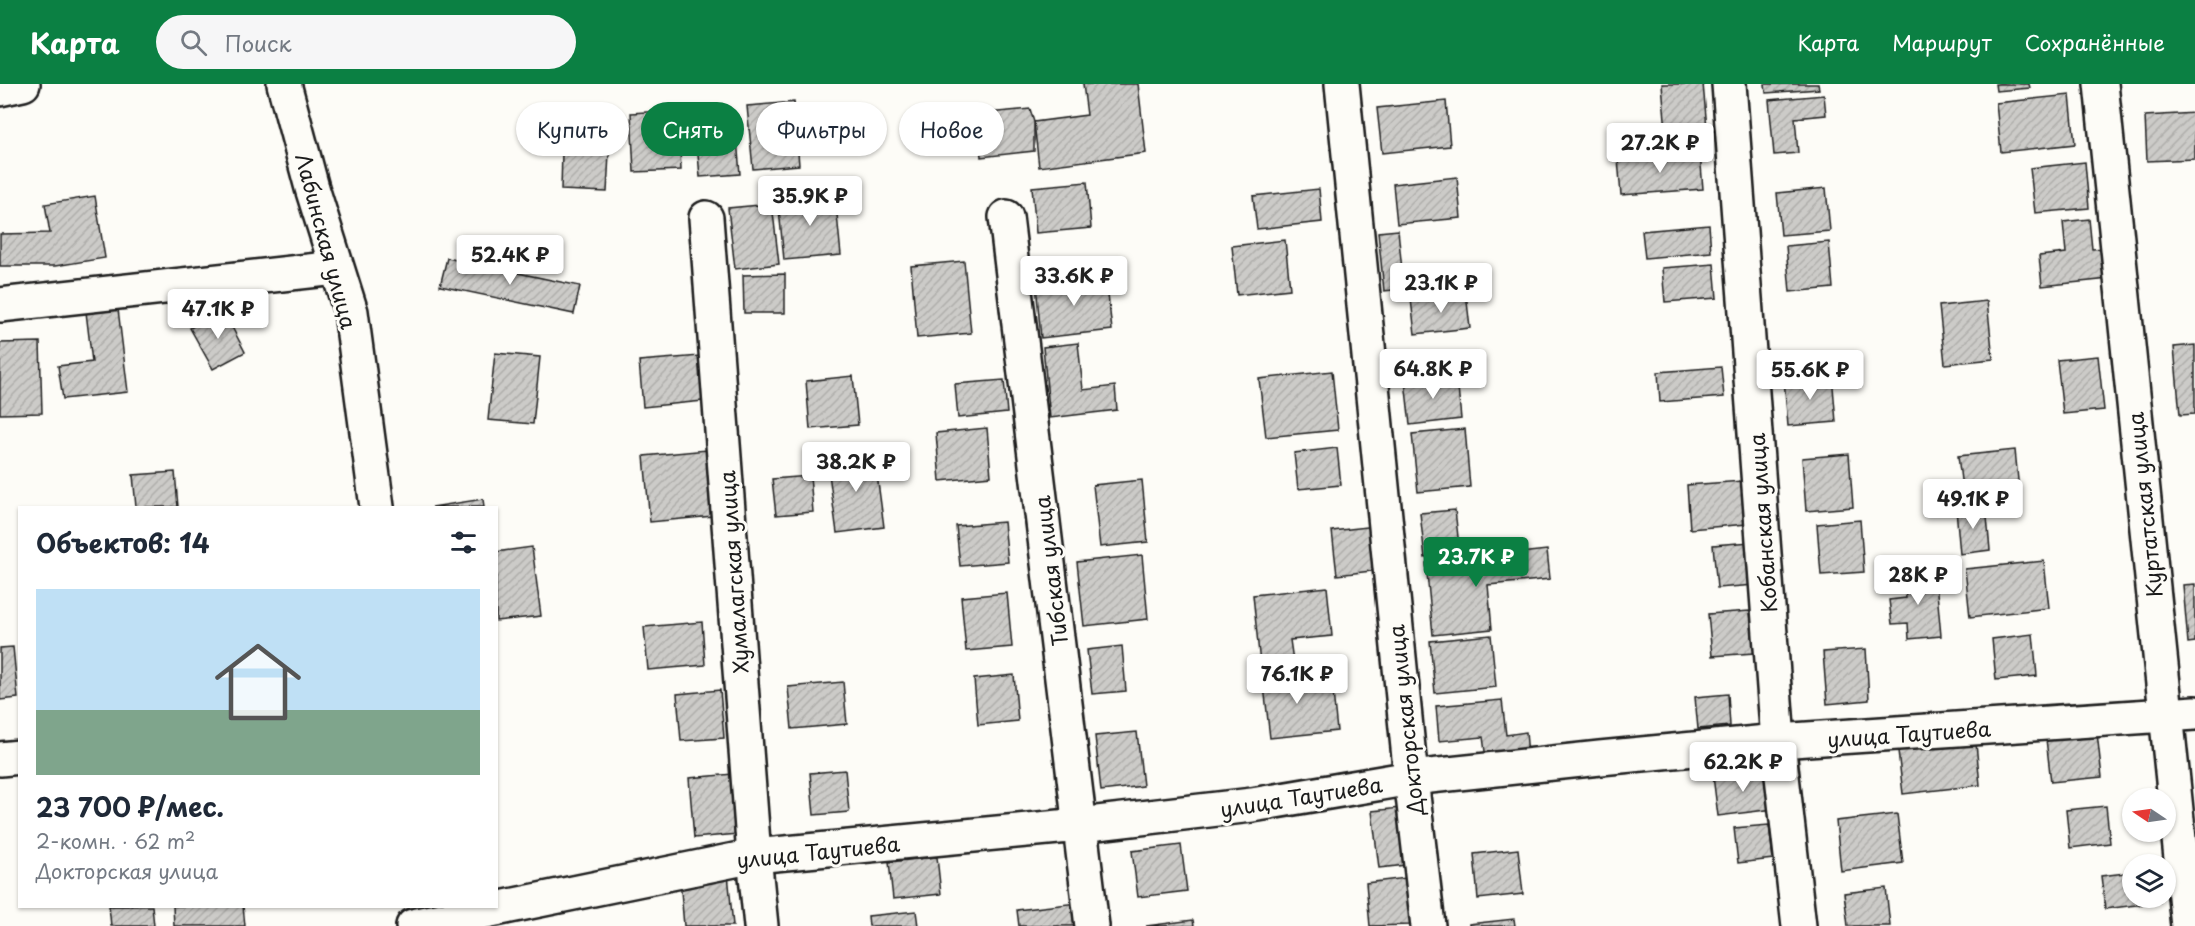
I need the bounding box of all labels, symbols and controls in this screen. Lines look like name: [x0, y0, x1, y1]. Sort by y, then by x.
search box: [156, 15, 576, 69]
text: Карта: [30, 21, 120, 64]
icon: search: [177, 26, 210, 59]
text: Поиск: [225, 26, 292, 59]
text: Карта: [1798, 26, 1859, 58]
text: Маршрут: [1892, 26, 1992, 58]
text: Сохранённые: [2025, 26, 2165, 58]
chip: Купить: [516, 102, 629, 156]
chip: Снять: [641, 102, 744, 156]
chip: Фильтры: [756, 102, 887, 156]
chip: Новое: [899, 102, 1004, 156]
pin: 27.2K ₽: [1605, 123, 1715, 174]
text: 27.2K ₽: [1621, 127, 1699, 157]
street label: Лабинская улица: [288, 150, 366, 333]
pin: 35.9K ₽: [755, 176, 865, 227]
text: 35.9K ₽: [772, 180, 848, 210]
pin: 52.4K ₽: [455, 235, 565, 286]
text: 52.4K ₽: [471, 239, 549, 269]
pin: 33.6K ₽: [1019, 256, 1129, 307]
text: 33.6K ₽: [1034, 260, 1114, 290]
pin: 23.1K ₽: [1386, 263, 1496, 314]
text: 23.1K ₽: [1404, 267, 1478, 297]
pin: 47.1K ₽: [163, 289, 273, 340]
text: 47.1K ₽: [182, 293, 254, 323]
pin: 64.8K ₽: [1378, 349, 1488, 400]
pin: 55.6K ₽: [1755, 350, 1865, 401]
text: 64.8K ₽: [1394, 353, 1472, 383]
text: 55.6K ₽: [1771, 354, 1849, 384]
street label: Куртатская улица: [2118, 410, 2170, 599]
street label: Кобанская улица: [1740, 431, 1784, 614]
pin: 38.2K ₽: [801, 442, 911, 493]
text: 38.2K ₽: [816, 446, 896, 476]
street label: Хумалагская улица: [710, 469, 756, 675]
pin: 49.1K ₽: [1918, 479, 2028, 530]
text: 49.1K ₽: [1937, 483, 2009, 513]
street label: Тибская улица: [1025, 493, 1075, 648]
text: Объектов: 14: [36, 523, 210, 562]
icon: filters: [447, 526, 480, 559]
pin: 23.7K ₽: [1421, 537, 1531, 588]
text: 23.7K ₽: [1438, 541, 1514, 571]
pin: 28K ₽: [1876, 555, 1960, 606]
text: 28K ₽: [1888, 559, 1948, 589]
street label: Докторская улица: [1379, 622, 1431, 818]
icon: home: [204, 628, 312, 736]
pin: 76.1K ₽: [1242, 654, 1352, 705]
text: 76.1K ₽: [1261, 658, 1333, 688]
street label: улица Таутиева: [1826, 711, 1992, 755]
pin: 62.2K ₽: [1688, 742, 1798, 793]
text: 62.2K ₽: [1704, 746, 1782, 776]
street label: улица Таутиева: [1218, 767, 1384, 825]
text: 23 700 ₽/мес.: [36, 787, 224, 826]
north arrow: [2122, 788, 2176, 842]
map controls: [2122, 788, 2176, 908]
text: 2-комн. · 62 m²: [36, 826, 195, 856]
street label: улица Таутиева: [735, 827, 901, 875]
button: layers: [2122, 854, 2176, 908]
text: Докторская улица: [36, 856, 218, 886]

